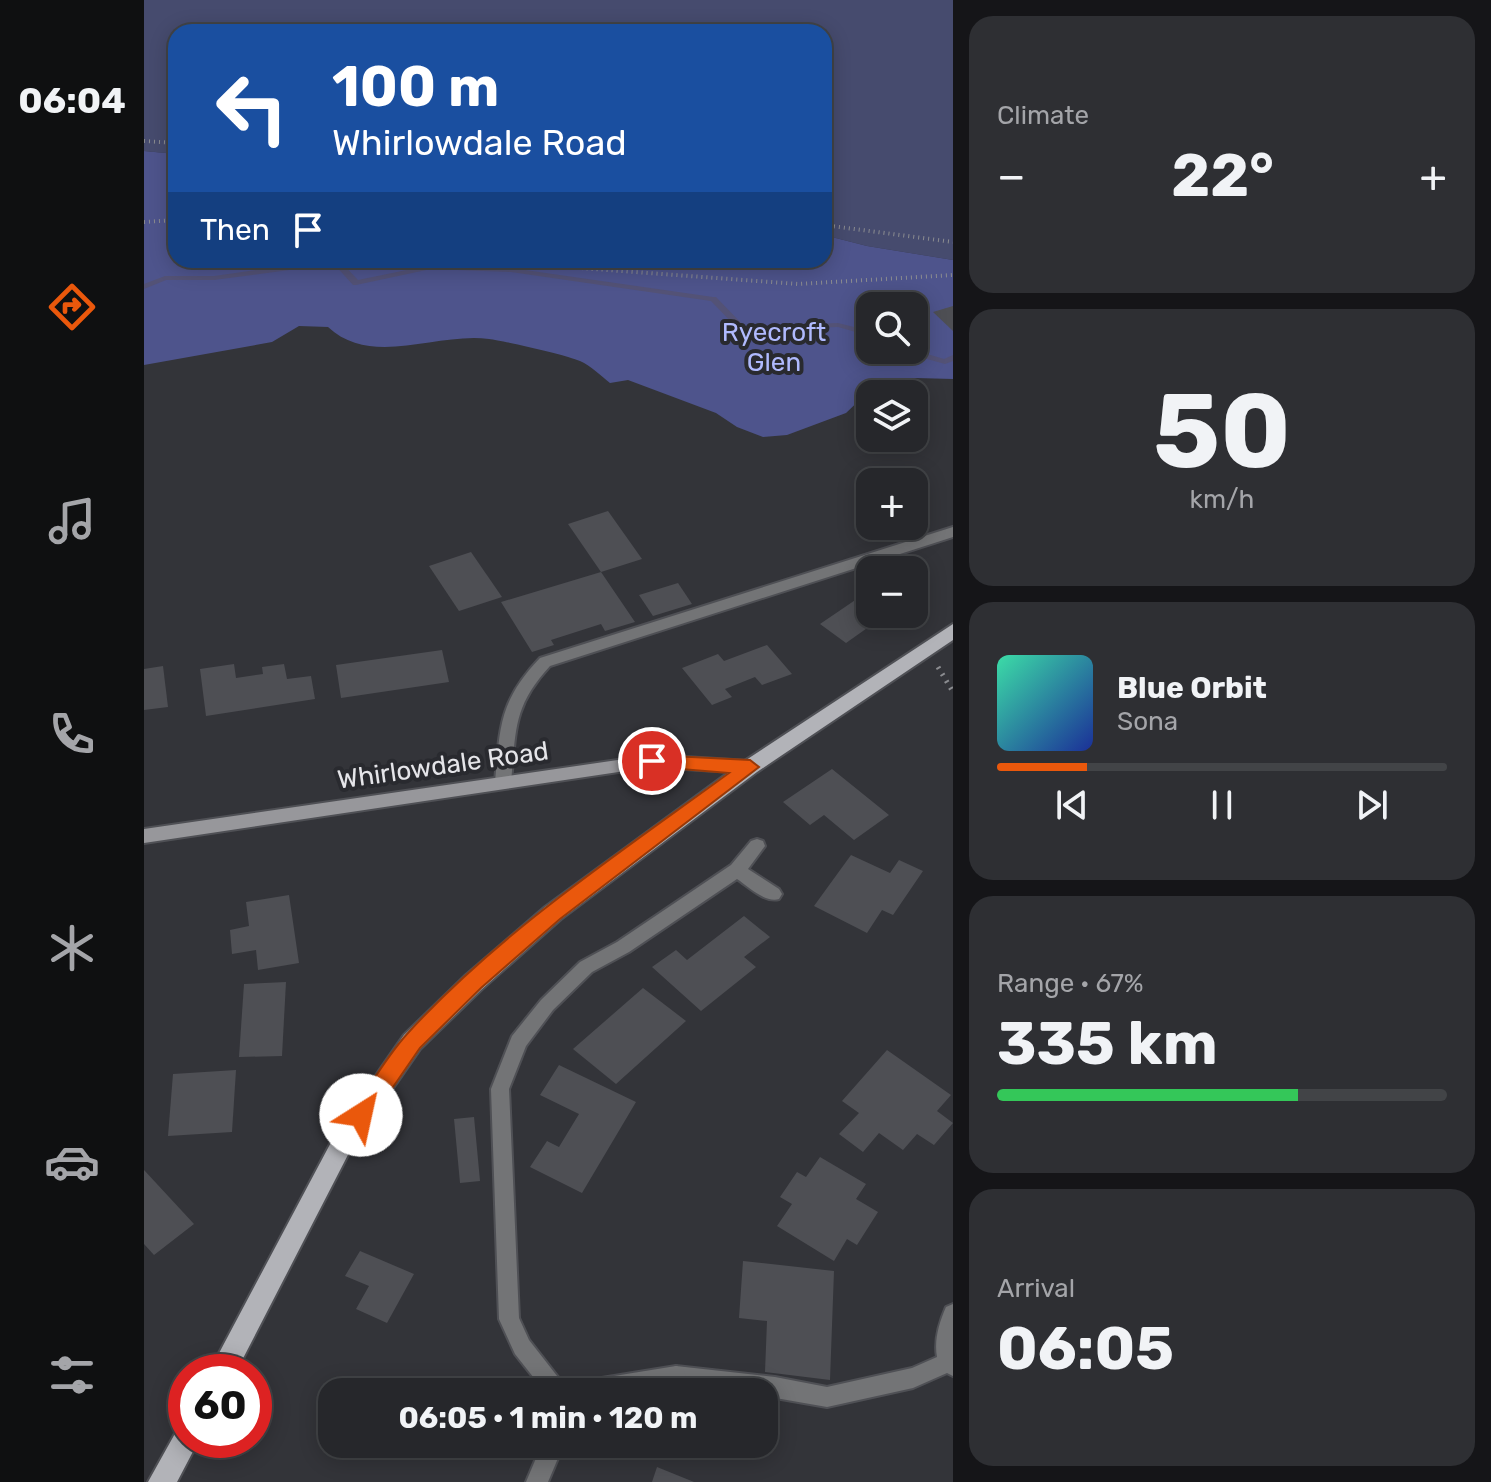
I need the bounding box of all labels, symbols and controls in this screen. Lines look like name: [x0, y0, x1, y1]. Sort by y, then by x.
text: 100 m: [332, 54, 499, 120]
icon: left: [200, 56, 304, 160]
text: 06:04: [18, 79, 126, 122]
text: Climate: [997, 100, 1089, 131]
text: Whirlowdale Road: [332, 121, 627, 164]
text: 22°: [1171, 140, 1274, 211]
text: −: [997, 150, 1026, 202]
text: +: [1420, 150, 1447, 202]
icon: arrive: [286, 208, 330, 252]
text: Then: [200, 212, 270, 248]
icon: directions: [44, 279, 100, 335]
map controls: [856, 292, 928, 628]
button: search: [856, 292, 928, 364]
park label: Ryecroft Glen: [722, 317, 826, 378]
text: 50: [1153, 370, 1291, 493]
button: layers: [856, 380, 928, 452]
button: +: [856, 468, 928, 540]
text: km/h: [1190, 484, 1254, 515]
icon: music: [44, 493, 100, 549]
button: −: [856, 556, 928, 628]
text: Blue Orbit: [1117, 670, 1267, 706]
icon: phone: [44, 706, 100, 762]
text: Sona: [1117, 706, 1178, 737]
pin: [618, 727, 686, 795]
street label: Whirlowdale Road: [335, 735, 551, 796]
icon: arrive: [630, 739, 674, 783]
icon: previous: [1050, 783, 1094, 827]
icon: pause: [1200, 783, 1244, 827]
icon: next: [1350, 783, 1394, 827]
icon: climate: [44, 920, 100, 976]
text: Range · 67%: [997, 968, 1144, 999]
text: 335 km: [997, 1008, 1218, 1079]
position arrow: [319, 1073, 403, 1157]
icon: car: [44, 1134, 100, 1190]
text: Arrival: [997, 1273, 1075, 1304]
text: 06:05: [997, 1313, 1174, 1384]
icon: filters: [44, 1347, 100, 1403]
speed limit sign: 60: [168, 1354, 272, 1458]
text: 06:05 · 1 min · 120 m: [398, 1400, 698, 1436]

